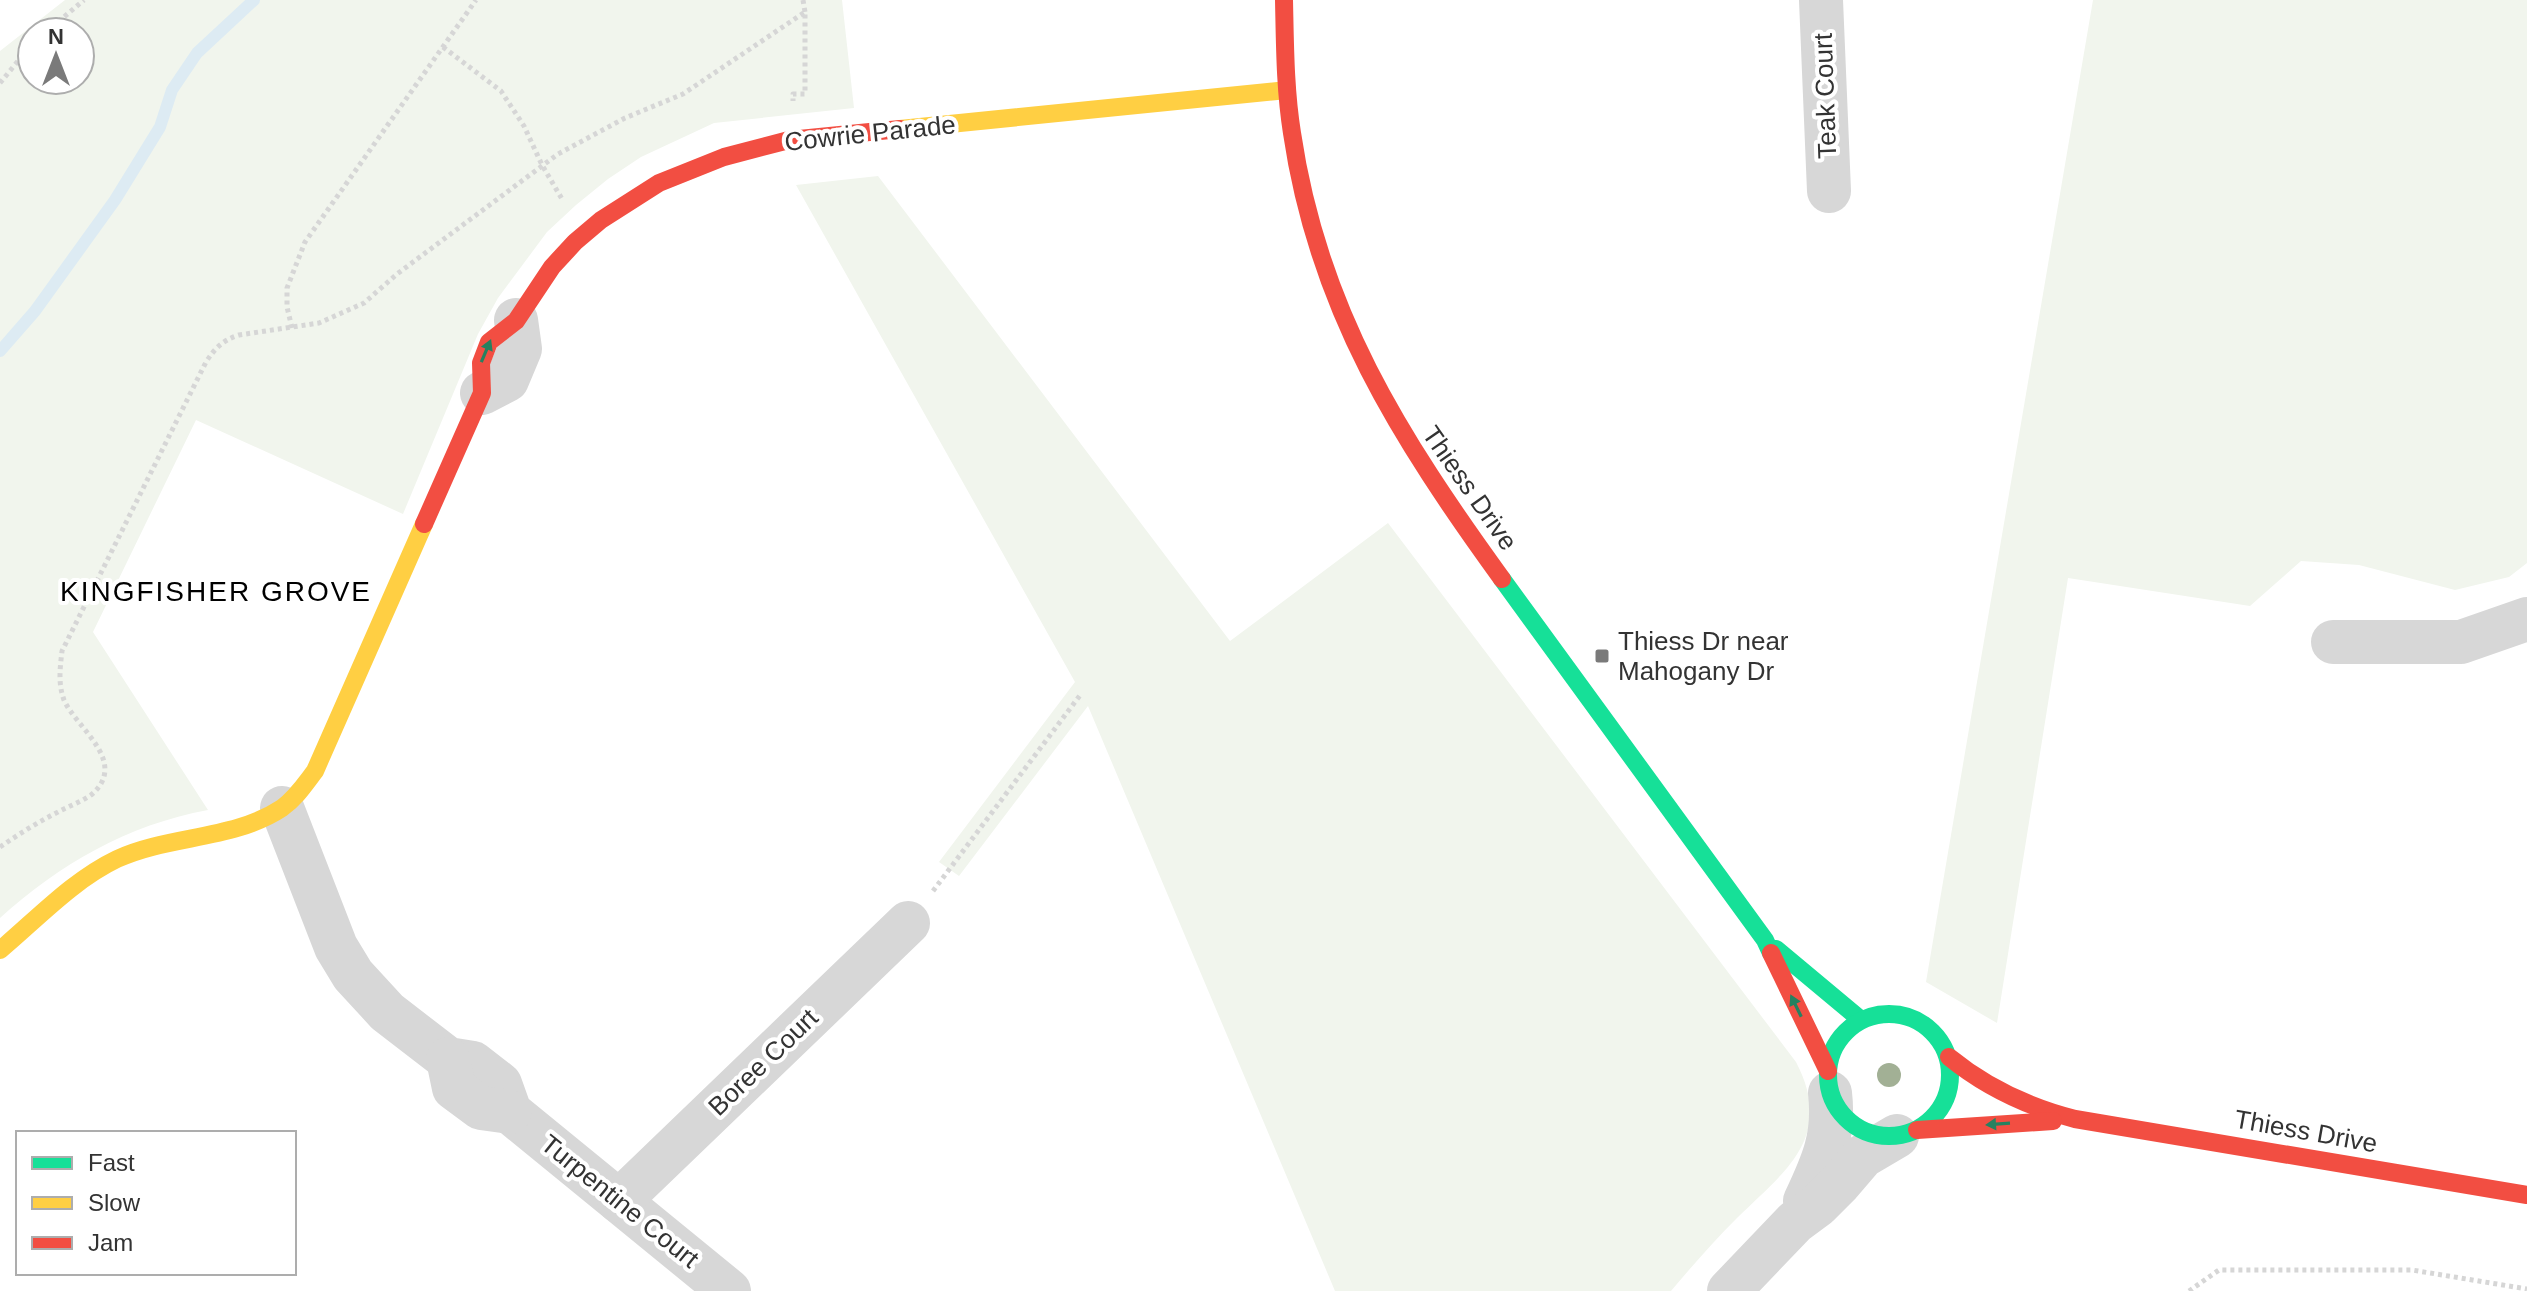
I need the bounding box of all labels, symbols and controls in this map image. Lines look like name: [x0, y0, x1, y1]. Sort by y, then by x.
north arrow: [16, 16, 96, 96]
text: N: [48, 24, 64, 49]
street label: Teak Court: [1808, 32, 1842, 159]
street label: Cowrie Parade: [783, 109, 957, 157]
one-way arrow: [480, 339, 493, 362]
street label: Thiess Drive: [1416, 420, 1524, 556]
district label: KINGFISHER GROVE: [60, 576, 372, 607]
place label: Thiess Dr near Mahogany Dr: [1618, 626, 1789, 686]
marker: Thiess Dr near Mahogany Dr: [1593, 647, 1611, 665]
one-way arrow: [1789, 994, 1803, 1017]
street label: Boree Court: [702, 1002, 824, 1121]
street label: Thiess Drive: [2232, 1104, 2380, 1158]
one-way arrow: [1985, 1118, 2010, 1131]
street label: Turpentine Court: [535, 1128, 705, 1274]
legend: [16, 1131, 296, 1275]
text: Fast: [88, 1149, 135, 1176]
text: Slow: [88, 1189, 141, 1216]
text: Jam: [88, 1229, 133, 1256]

